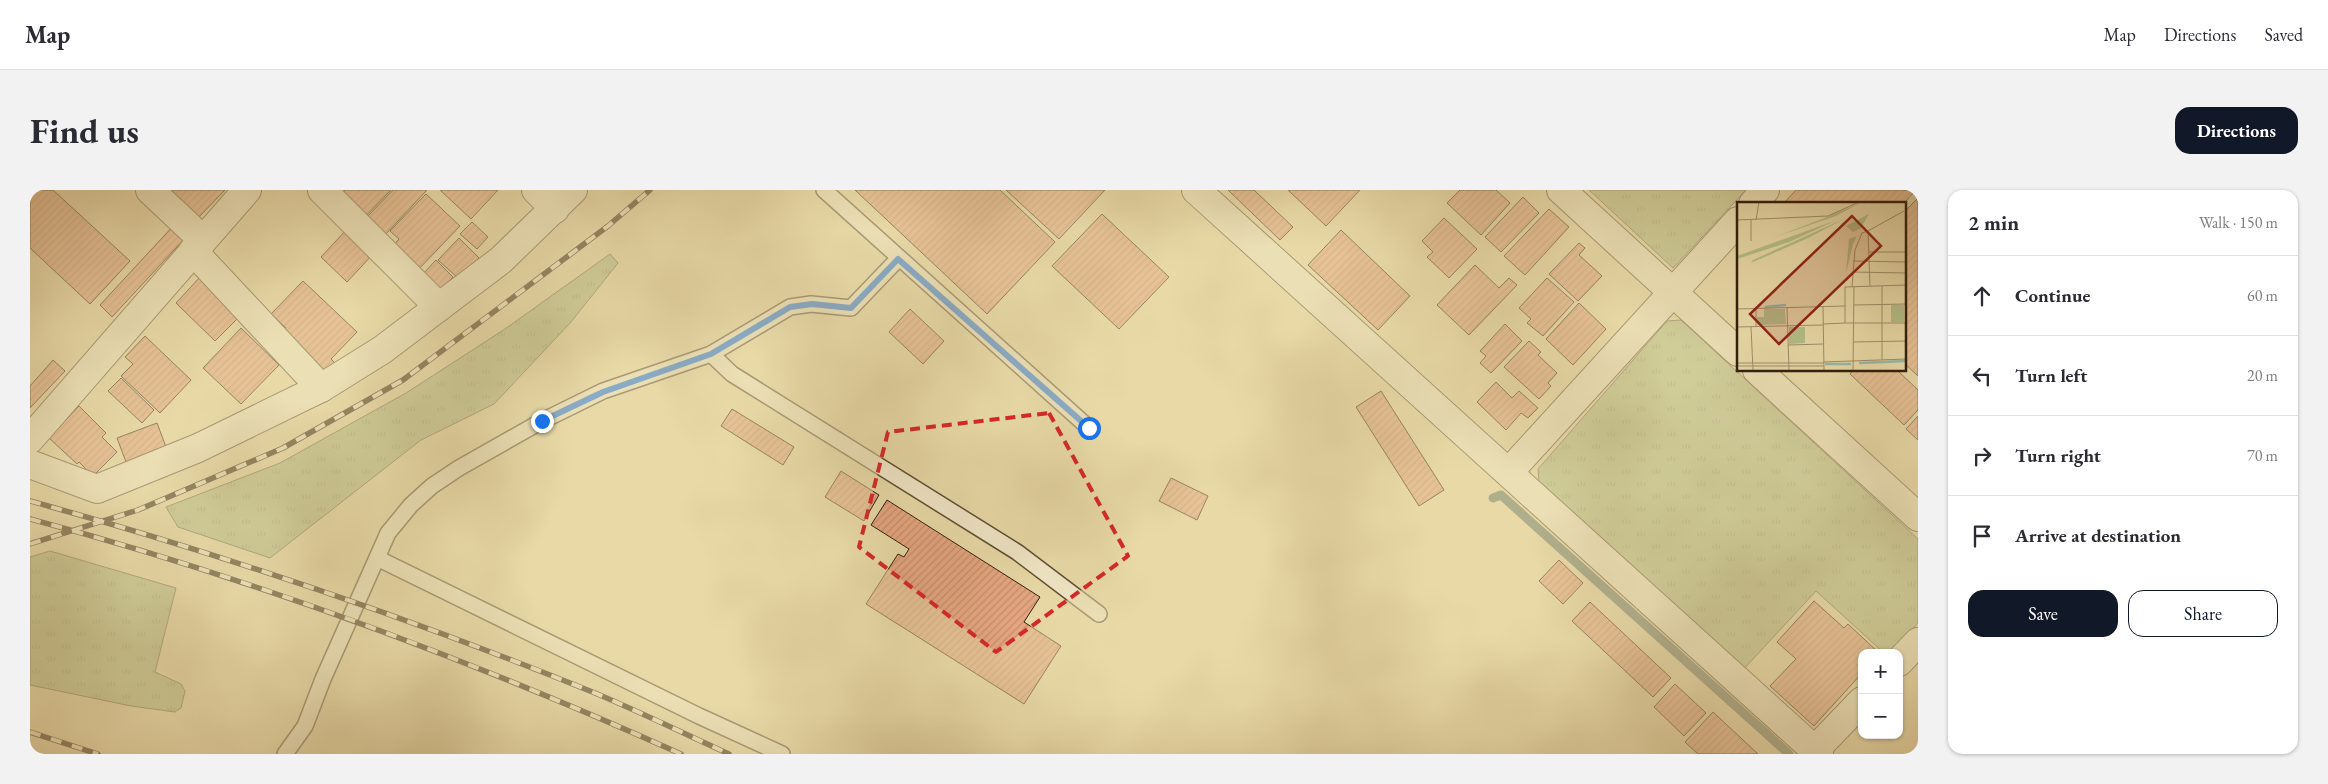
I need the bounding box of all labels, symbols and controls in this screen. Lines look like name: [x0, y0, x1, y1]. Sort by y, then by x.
text: Map: [25, 19, 70, 50]
text: Map: [2104, 23, 2136, 46]
text: Directions: [2164, 23, 2236, 46]
text: Saved: [2264, 23, 2303, 46]
button: Directions: [2175, 107, 2298, 154]
text: Find us: [30, 108, 139, 153]
inset map: [1737, 202, 1906, 371]
text: 2 min: [1968, 209, 2019, 236]
text: Walk · 150 m: [2199, 212, 2278, 233]
icon: ahead: [1968, 282, 1996, 310]
text: Continue: [2015, 283, 2090, 308]
text: 60 m: [2247, 285, 2278, 306]
icon: left: [1968, 362, 1996, 390]
text: Turn left: [2015, 363, 2087, 388]
text: 20 m: [2247, 365, 2278, 386]
route end: [531, 410, 554, 433]
route start: [1078, 417, 1101, 440]
icon: right: [1968, 442, 1996, 470]
text: Turn right: [2015, 443, 2101, 468]
text: 70 m: [2247, 445, 2278, 466]
icon: arrive: [1968, 522, 1996, 550]
text: Arrive at destination: [2015, 523, 2181, 548]
button: Save: [1968, 590, 2118, 637]
button: Share: [2128, 590, 2278, 637]
map controls: [1858, 649, 1903, 739]
button: +: [1858, 649, 1903, 694]
button: −: [1858, 694, 1903, 739]

